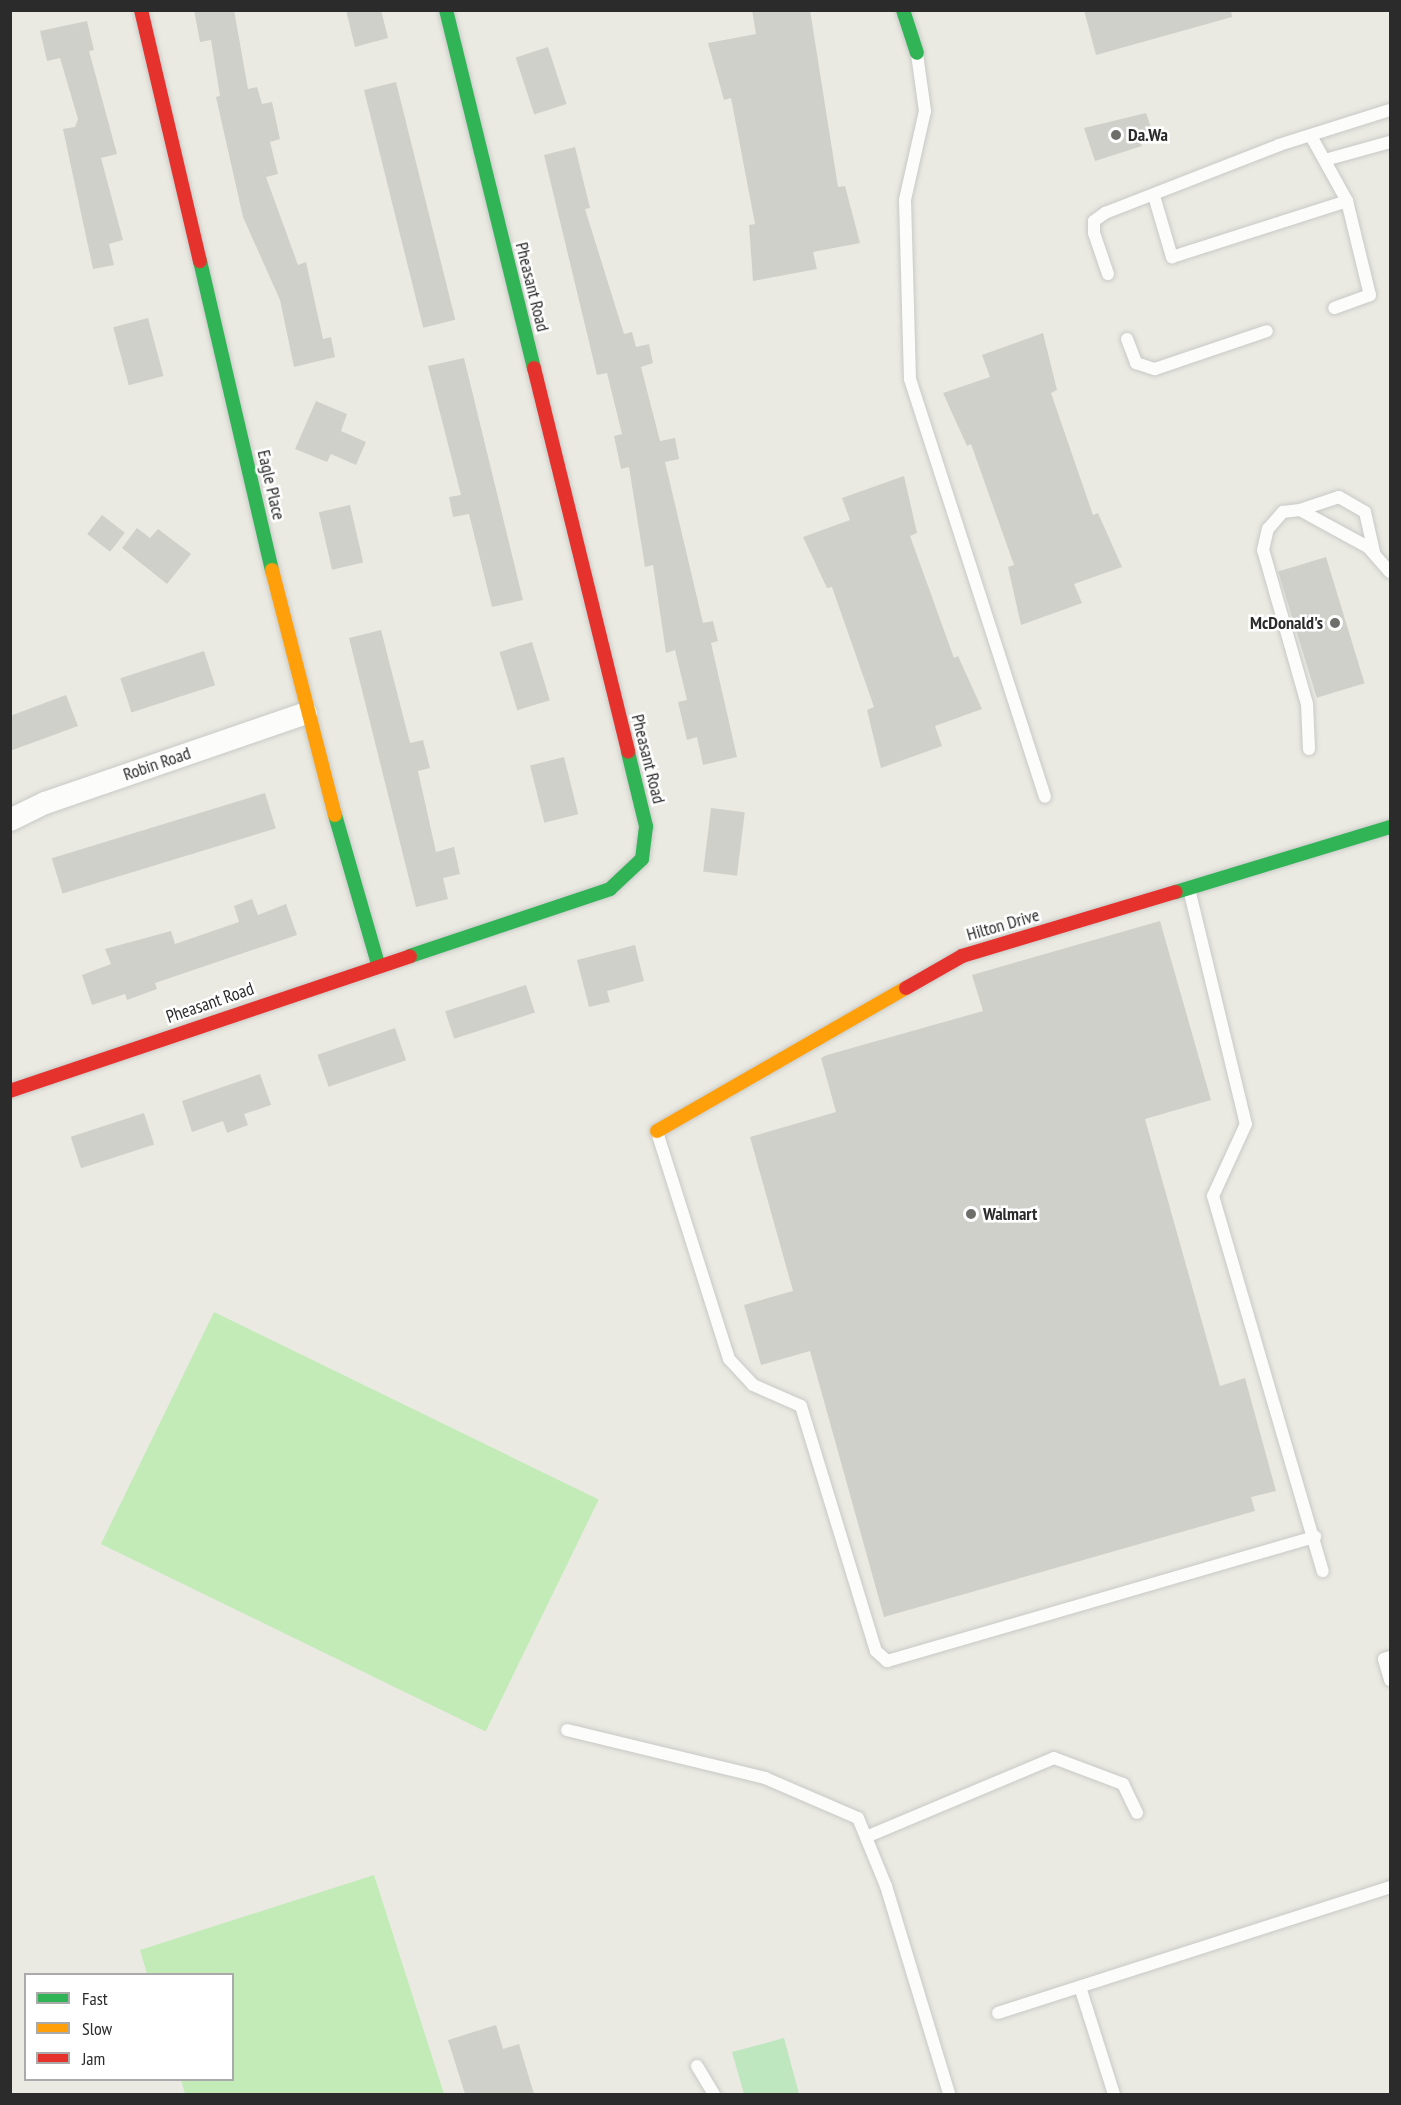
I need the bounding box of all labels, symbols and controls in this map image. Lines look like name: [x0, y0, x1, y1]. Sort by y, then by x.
place label: Da.Wa: [1128, 124, 1168, 146]
marker: Da.Wa: [1109, 128, 1123, 142]
street label: Pheasant Road: [510, 240, 554, 334]
street label: Eagle Place: [252, 448, 290, 522]
place label: McDonald's: [1250, 612, 1323, 634]
marker: McDonald's: [1328, 616, 1342, 630]
street label: Pheasant Road: [626, 712, 670, 806]
street label: Robin Road: [120, 742, 194, 786]
street label: Hilton Drive: [964, 904, 1042, 946]
street label: Pheasant Road: [163, 978, 257, 1028]
place label: Walmart: [983, 1203, 1037, 1225]
marker: Walmart: [964, 1207, 978, 1221]
legend: [24, 1973, 234, 2081]
text: Fast: [82, 1987, 108, 2010]
text: Slow: [82, 2017, 112, 2040]
text: Jam: [82, 2047, 105, 2070]

